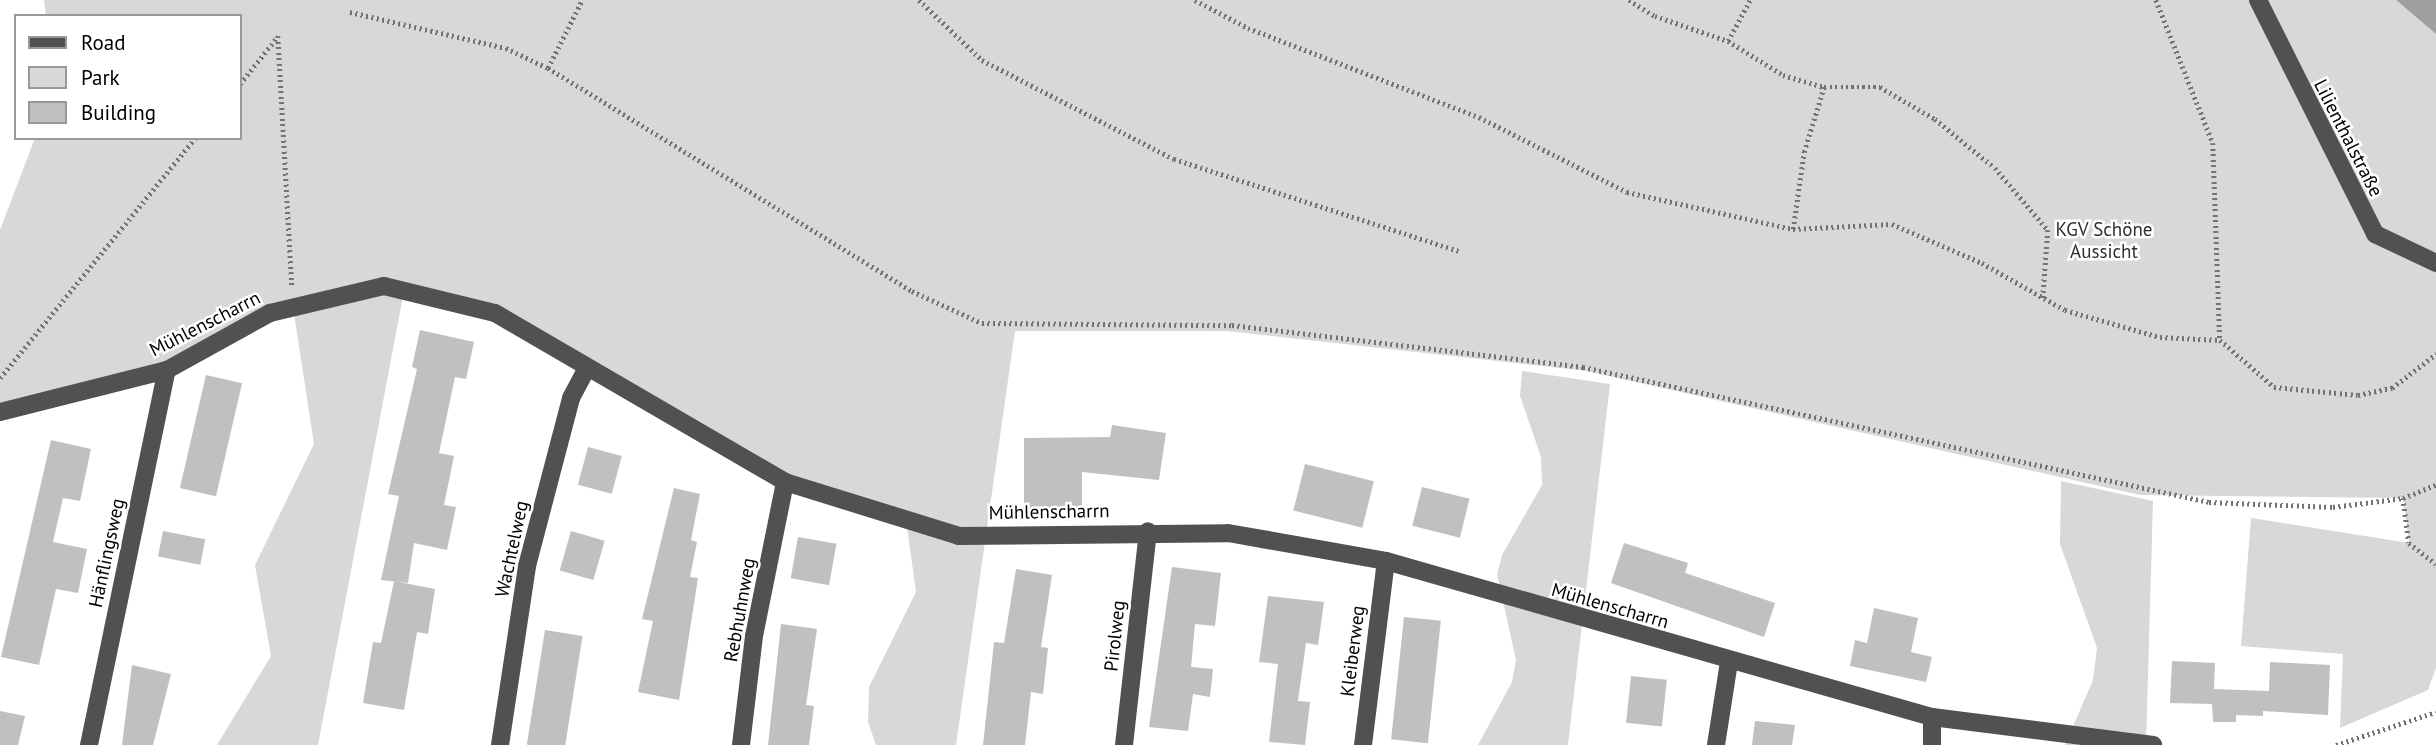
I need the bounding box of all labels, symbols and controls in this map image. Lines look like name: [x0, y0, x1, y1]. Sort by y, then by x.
legend: [14, 14, 242, 140]
text: Road: [81, 29, 125, 56]
text: Park: [81, 64, 120, 91]
street label: Lilienthalstraße: [2309, 76, 2387, 200]
text: Building: [81, 99, 156, 126]
park label: KGV Schöne Aussicht: [2055, 219, 2153, 263]
street label: Mühlenscharrn: [146, 286, 264, 362]
street label: Hänflingsweg: [84, 496, 130, 610]
street label: Wachtelweg: [491, 499, 533, 599]
street label: Mühlenscharrn: [988, 500, 1110, 524]
street label: Rebhuhnweg: [720, 556, 760, 664]
street label: Mühlenscharrn: [1549, 578, 1671, 634]
street label: Pirolweg: [1100, 599, 1130, 673]
street label: Kleiberweg: [1336, 604, 1370, 698]

